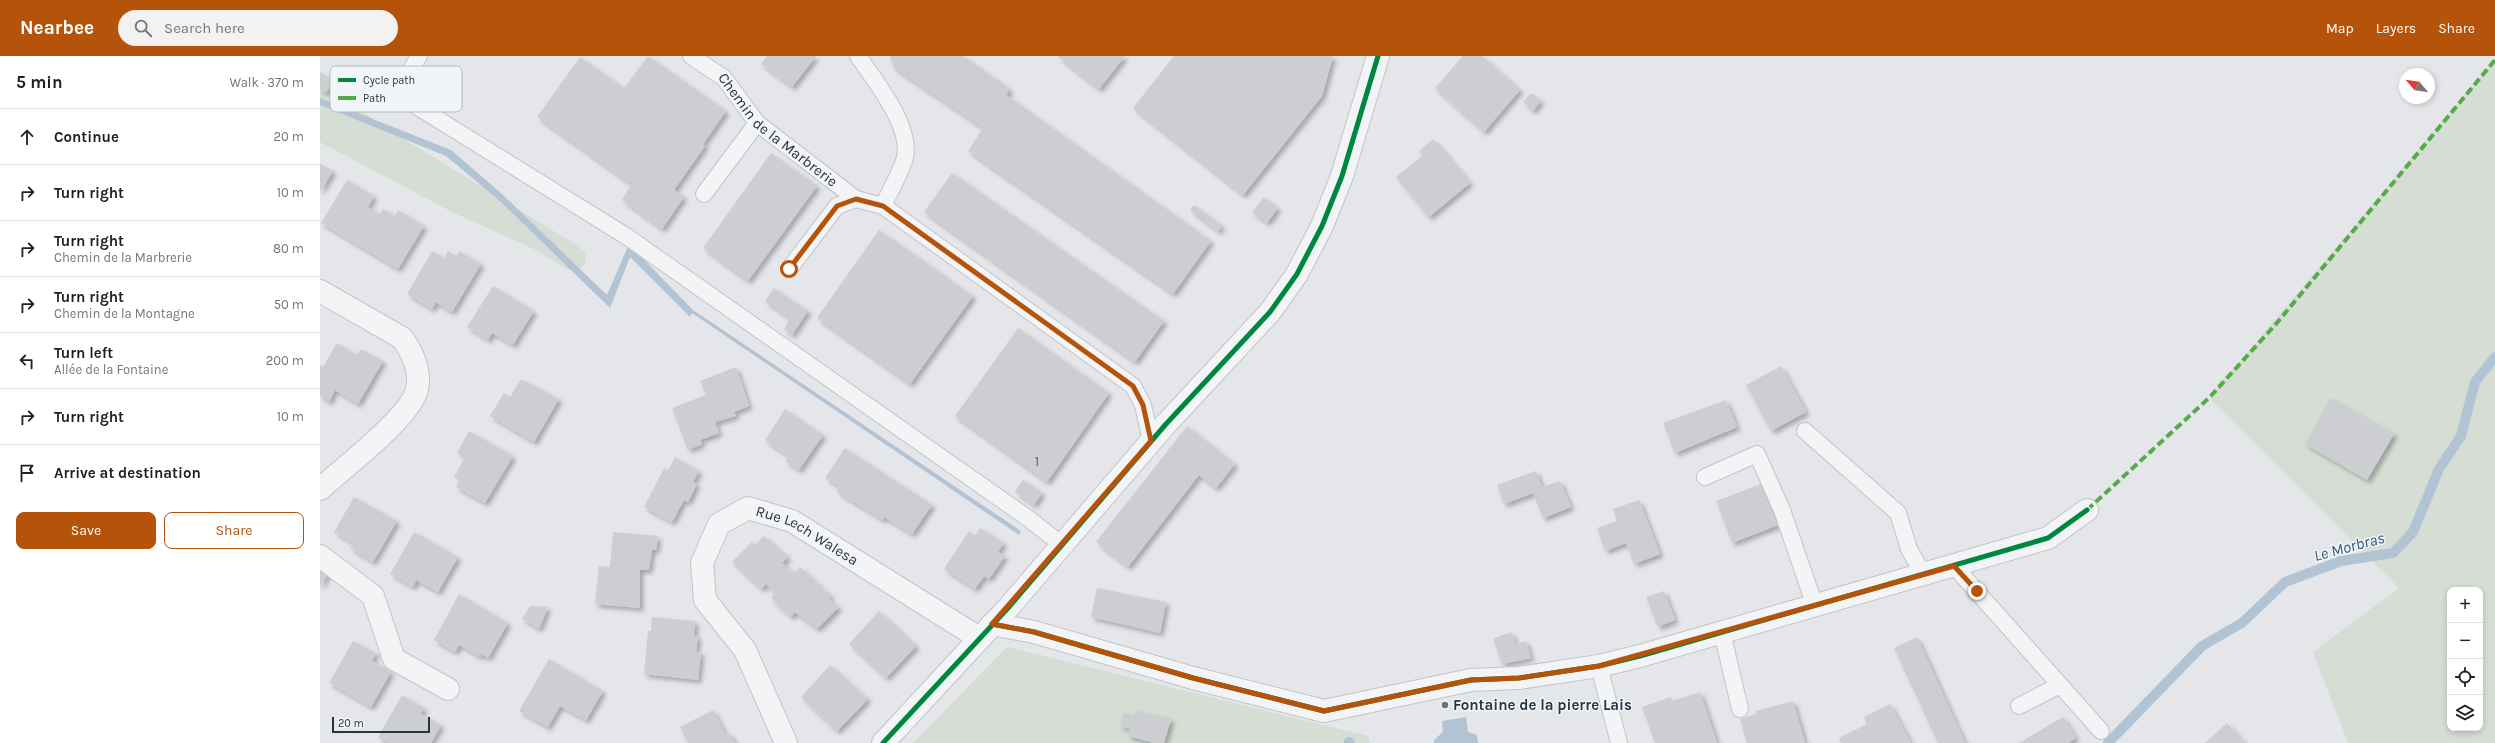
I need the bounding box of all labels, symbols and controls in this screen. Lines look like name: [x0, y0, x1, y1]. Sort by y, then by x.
search box: [118, 10, 398, 46]
text: Nearbee: [20, 17, 94, 39]
icon: search: [132, 17, 154, 39]
text: Search here: [164, 19, 245, 37]
text: Map: [2326, 20, 2354, 37]
text: Layers: [2376, 20, 2416, 37]
text: Share: [2438, 20, 2475, 37]
legend: [330, 66, 462, 112]
north arrow: [2399, 68, 2435, 104]
street label: Chemin de la Marbrerie: [714, 69, 841, 191]
text: 5 min: [16, 72, 63, 92]
text: Cycle path: [363, 74, 415, 87]
text: Walk · 370 m: [229, 75, 304, 90]
text: Path: [363, 92, 386, 105]
icon: ahead: [16, 126, 38, 148]
text: Continue: [54, 128, 119, 146]
text: 20 m: [274, 129, 304, 144]
icon: right: [16, 182, 38, 204]
text: Turn right: [54, 184, 124, 202]
text: 10 m: [277, 185, 304, 200]
text: Turn right: [54, 232, 124, 250]
icon: right: [16, 238, 38, 260]
text: 80 m: [273, 241, 304, 256]
text: Chemin de la Marbrerie: [54, 250, 192, 265]
route start: [780, 260, 798, 278]
text: Turn right: [54, 288, 124, 306]
icon: right: [16, 294, 38, 316]
text: 50 m: [274, 297, 304, 312]
text: Chemin de la Montagne: [54, 306, 195, 321]
text: Turn left: [54, 344, 113, 362]
icon: left: [16, 350, 38, 372]
text: 200 m: [266, 353, 304, 368]
text: Allée de la Fontaine: [54, 362, 168, 377]
icon: right: [16, 406, 38, 428]
text: Turn right: [54, 408, 124, 426]
text: 10 m: [277, 409, 304, 424]
house number: 1: [1035, 454, 1039, 469]
icon: arrive: [16, 462, 38, 484]
text: Arrive at destination: [54, 464, 201, 482]
street label: Rue Lech Walesa: [754, 502, 862, 569]
button: Save: [16, 512, 156, 549]
button: Share: [164, 512, 304, 549]
water label: Le Morbras: [2312, 528, 2387, 565]
route end: [1968, 582, 1986, 600]
map controls: [2447, 587, 2483, 731]
button: +: [2447, 587, 2483, 623]
button: −: [2447, 623, 2483, 659]
button: locate: [2447, 659, 2483, 695]
button: layers: [2447, 695, 2483, 731]
place label: Fontaine de la pierre Lais: [1453, 696, 1632, 714]
marker: Fontaine de la pierre Lais: [1440, 700, 1450, 710]
scale bar: [332, 715, 430, 734]
text: 20 m: [338, 717, 364, 730]

